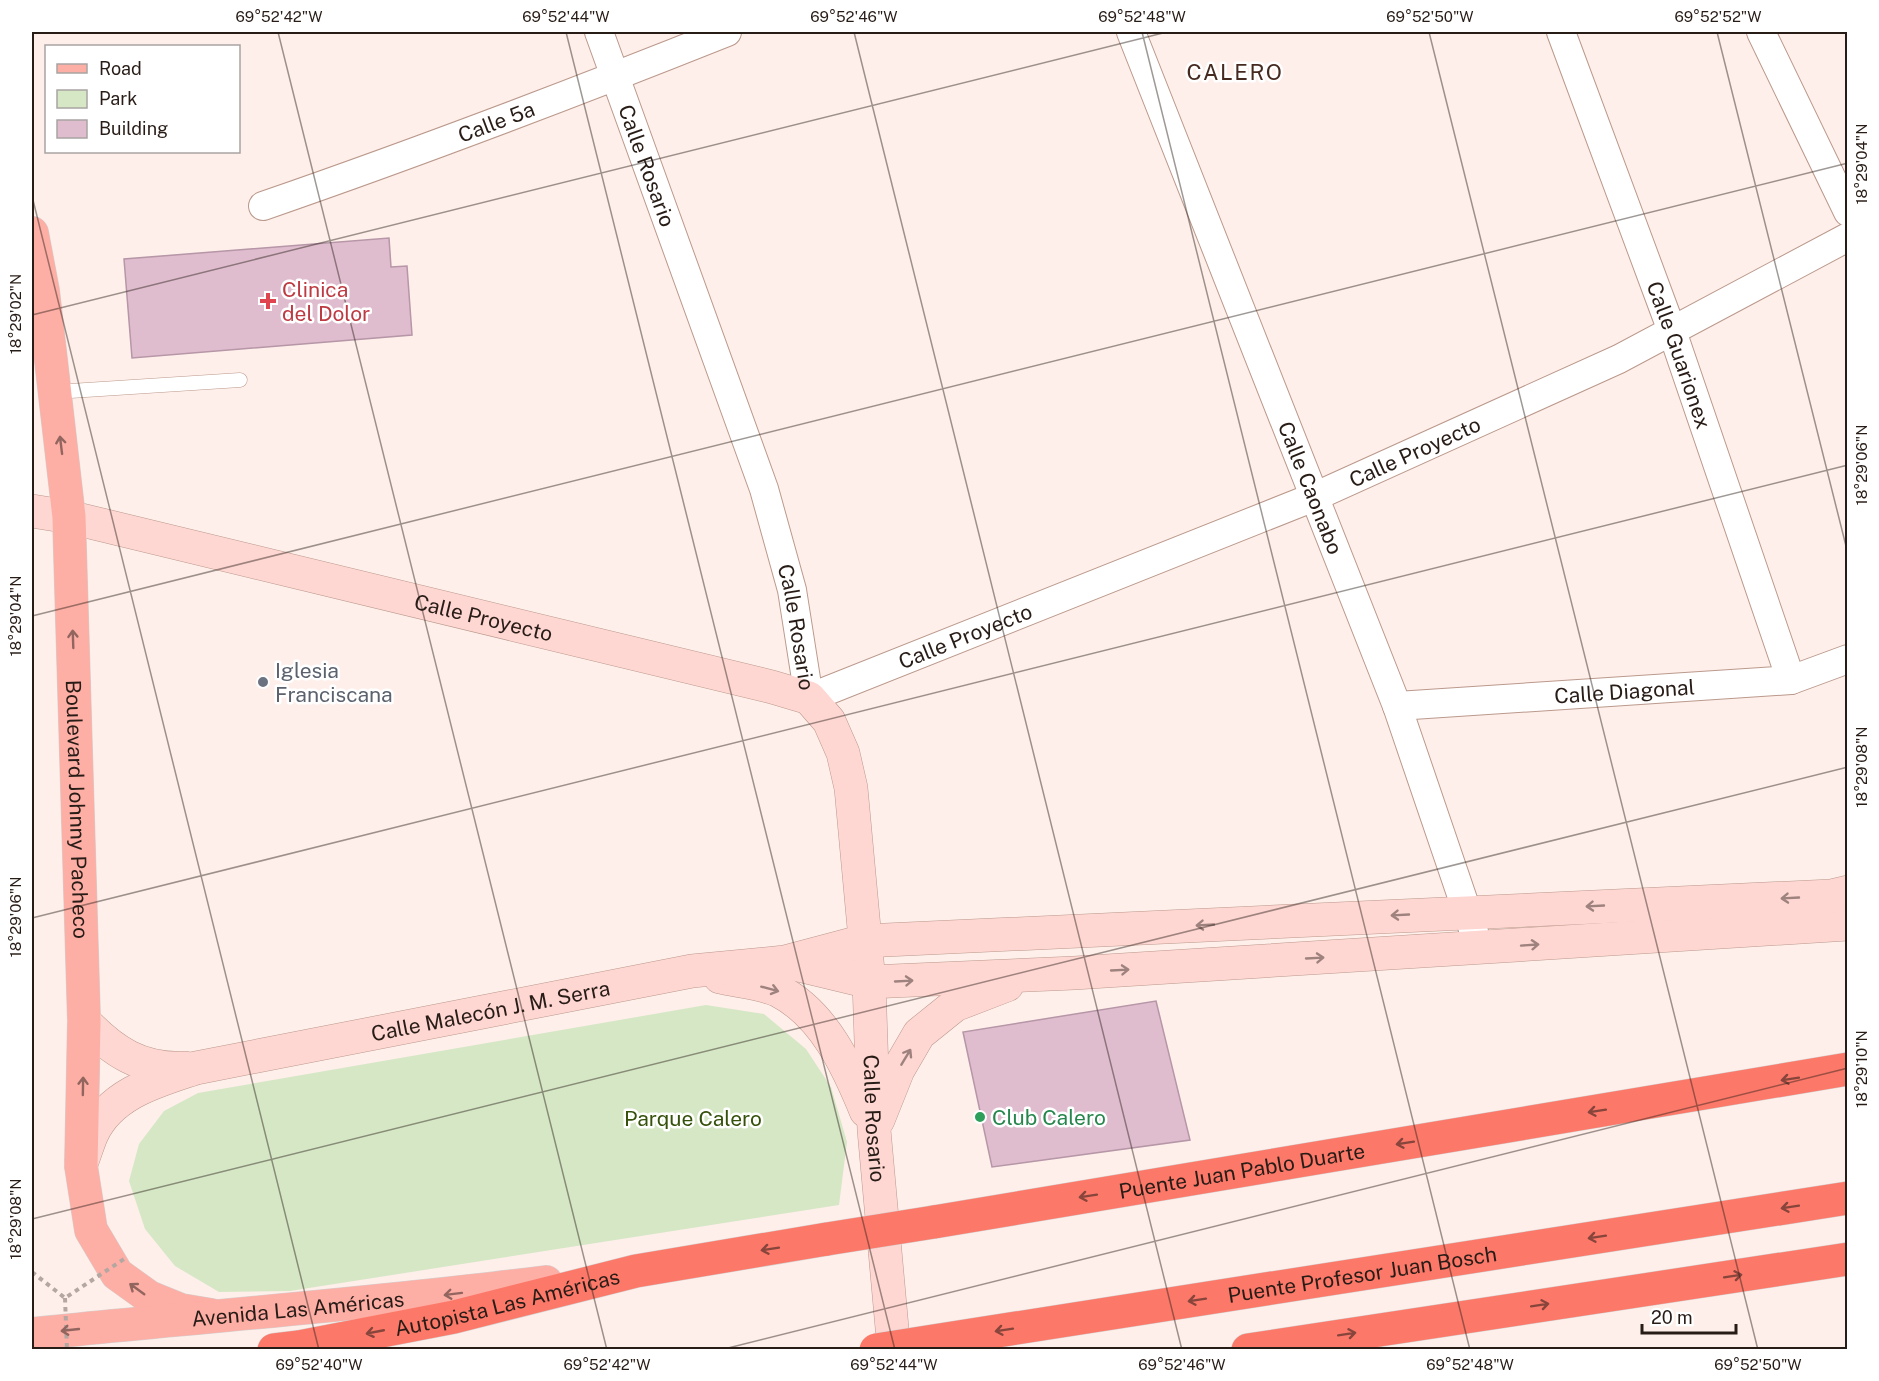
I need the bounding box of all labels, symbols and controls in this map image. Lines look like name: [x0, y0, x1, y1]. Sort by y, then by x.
text: 69°52'42"W: [236, 8, 322, 25]
text: 69°52'44"W: [522, 8, 610, 25]
text: 69°52'46"W: [810, 8, 898, 25]
text: 69°52'48"W: [1098, 8, 1186, 25]
text: 69°52'50"W: [1386, 8, 1474, 25]
text: 69°52'52"W: [1674, 8, 1762, 25]
legend: [45, 45, 240, 153]
text: Road: [99, 58, 142, 79]
district label: CALERO: [1187, 59, 1283, 85]
text: Park: [99, 88, 137, 109]
street label: Calle 5a: [454, 96, 538, 147]
street label: Calle Rosario: [614, 101, 681, 230]
text: Building: [99, 118, 168, 139]
text: 18°29'04"N: [1853, 123, 1870, 205]
text: 18°29'02"N: [7, 274, 24, 354]
place label: Clinica del Dolor: [282, 277, 370, 326]
street label: Calle Guarionex: [1642, 278, 1717, 432]
marker: Clinica del Dolor: [259, 292, 277, 310]
street label: Calle Proyecto: [1345, 411, 1484, 492]
street label: Calle Caonabo: [1273, 418, 1348, 558]
text: 18°29'06"N: [1853, 425, 1870, 505]
one-way arrow: [55, 435, 66, 455]
street label: Calle Rosario: [773, 561, 820, 692]
text: 18°29'04"N: [7, 575, 24, 657]
street label: Calle Proyecto: [412, 588, 555, 646]
street label: Calle Proyecto: [895, 598, 1035, 674]
one-way arrow: [67, 630, 79, 650]
place label: Iglesia Franciscana: [275, 658, 393, 707]
street label: Calle Diagonal: [1553, 674, 1696, 708]
marker: Iglesia Franciscana: [256, 675, 270, 689]
street label: Boulevard Johnny Pacheco: [61, 679, 94, 939]
text: 18°29'08"N: [1853, 726, 1870, 808]
text: 18°29'06"N: [7, 877, 24, 957]
one-way arrow: [1780, 892, 1800, 903]
one-way arrow: [1585, 901, 1605, 912]
one-way arrow: [1390, 910, 1410, 921]
one-way arrow: [1196, 919, 1216, 930]
one-way arrow: [1520, 939, 1540, 950]
one-way arrow: [1304, 953, 1324, 964]
one-way arrow: [1109, 964, 1129, 975]
street label: Calle Malecón J. M. Serra: [369, 975, 612, 1046]
one-way arrow: [894, 975, 914, 986]
one-way arrow: [760, 983, 779, 995]
text: 18°29'10"N: [1853, 1030, 1870, 1108]
one-way arrow: [900, 1049, 912, 1066]
street label: Calle Rosario: [859, 1054, 891, 1183]
one-way arrow: [1780, 1074, 1800, 1085]
one-way arrow: [77, 1077, 88, 1097]
place label: Club Calero: [992, 1105, 1106, 1130]
park label: Parque Calero: [624, 1106, 762, 1131]
one-way arrow: [1588, 1106, 1608, 1117]
marker: Club Calero: [973, 1110, 987, 1124]
street label: Puente Juan Pablo Duarte: [1117, 1138, 1367, 1203]
one-way arrow: [1396, 1138, 1415, 1149]
text: 18°29'08"N: [7, 1178, 24, 1260]
one-way arrow: [1079, 1191, 1099, 1202]
one-way arrow: [1780, 1202, 1800, 1213]
one-way arrow: [1588, 1232, 1607, 1243]
street label: Puente Profesor Juan Bosch: [1226, 1241, 1498, 1307]
one-way arrow: [760, 1244, 780, 1255]
street label: Autopista Las Américas: [392, 1263, 622, 1341]
one-way arrow: [1722, 1270, 1742, 1281]
one-way arrow: [130, 1283, 146, 1295]
street label: Avenida Las Américas: [190, 1286, 405, 1331]
one-way arrow: [443, 1289, 463, 1300]
one-way arrow: [1187, 1294, 1207, 1305]
scale bar: [1642, 1297, 1736, 1335]
one-way arrow: [1530, 1300, 1549, 1311]
text: 20 m: [1651, 1307, 1693, 1328]
one-way arrow: [995, 1324, 1015, 1335]
one-way arrow: [60, 1325, 80, 1336]
one-way arrow: [365, 1327, 385, 1338]
one-way arrow: [1337, 1329, 1356, 1340]
text: 69°52'40"W: [275, 1356, 363, 1373]
text: 69°52'42"W: [564, 1356, 650, 1373]
text: 69°52'44"W: [850, 1356, 938, 1373]
text: 69°52'46"W: [1138, 1356, 1226, 1373]
text: 69°52'48"W: [1426, 1356, 1514, 1373]
text: 69°52'50"W: [1714, 1356, 1802, 1373]

